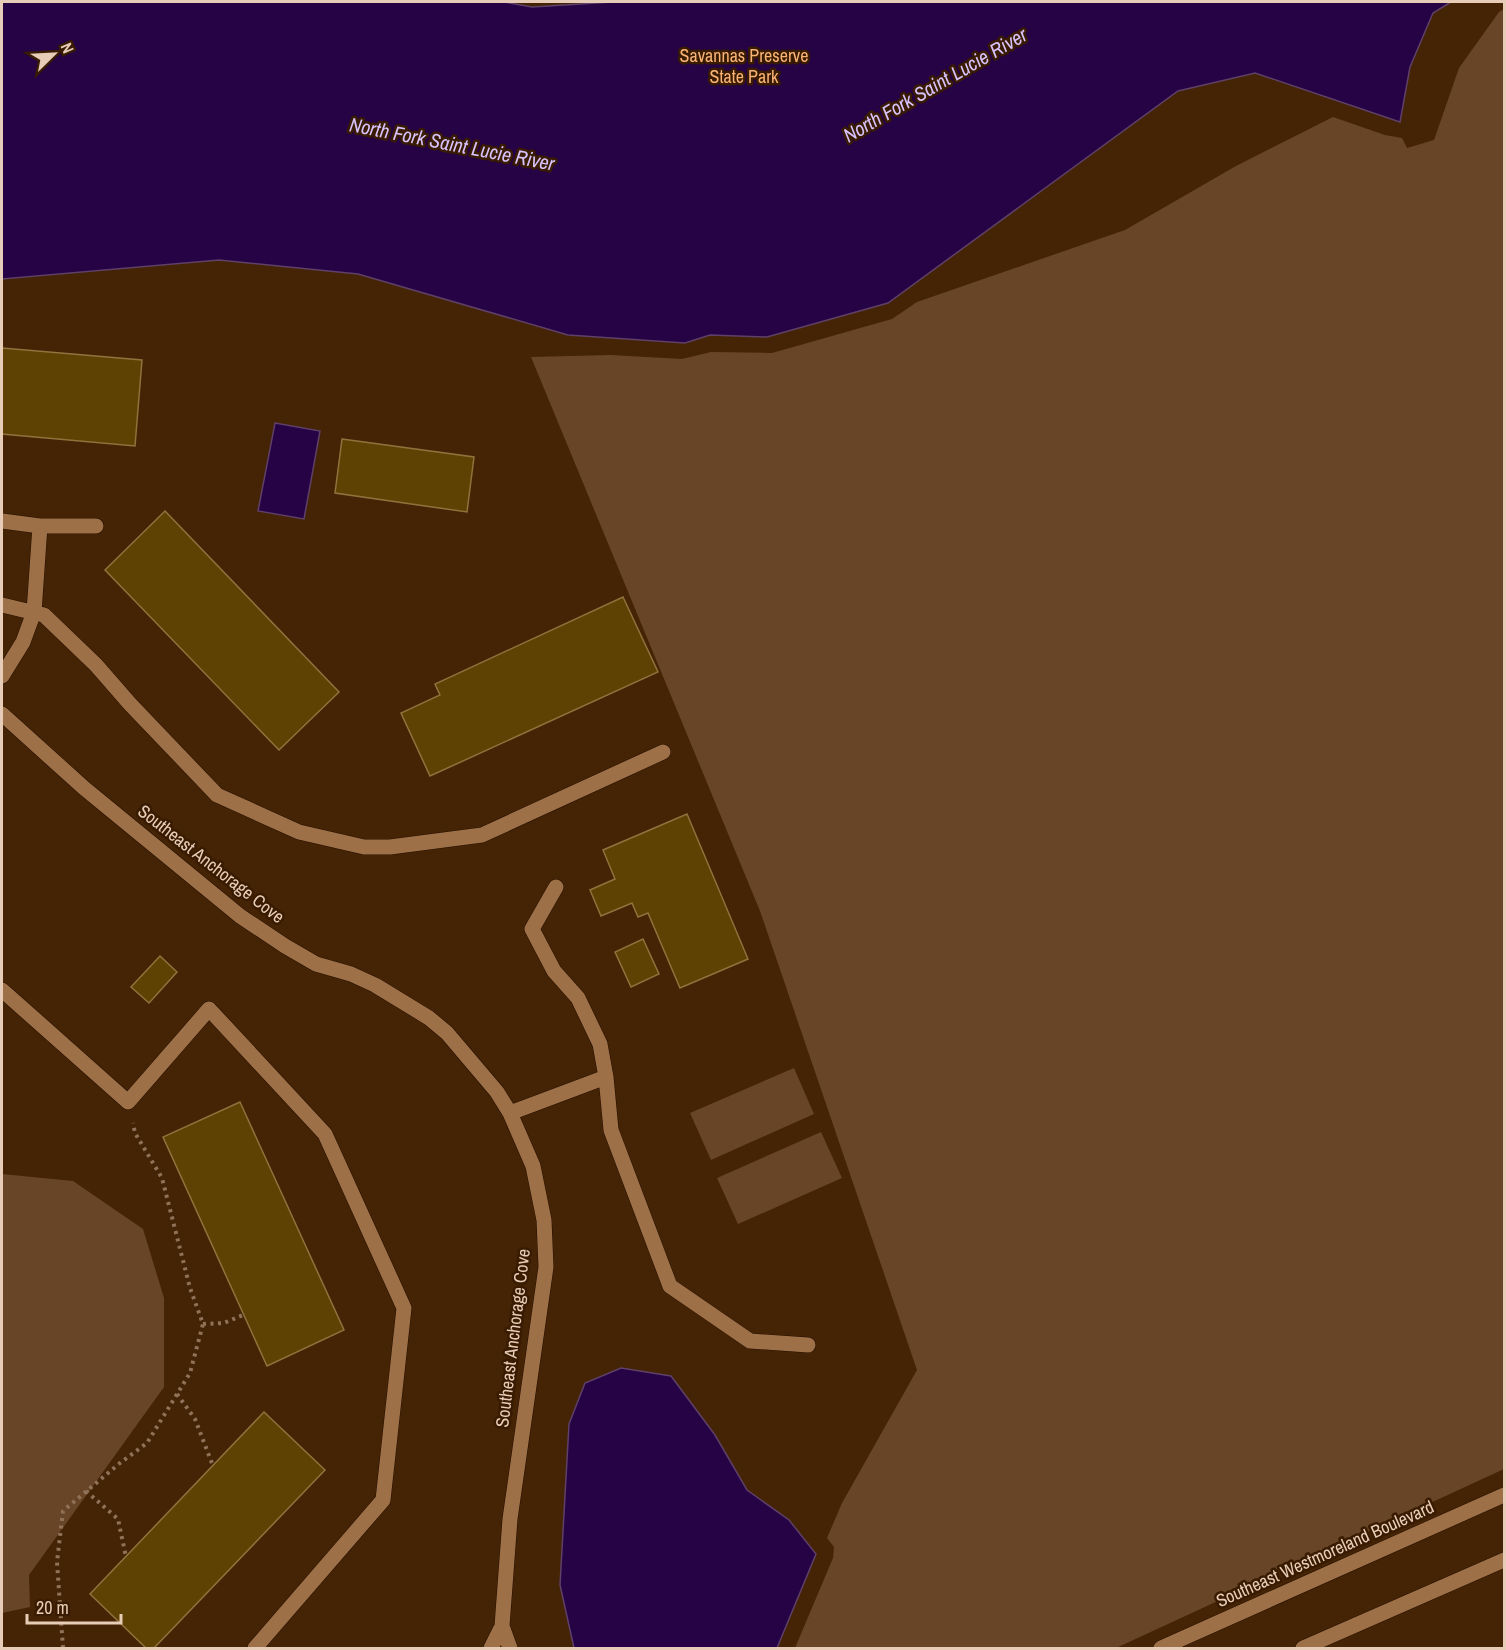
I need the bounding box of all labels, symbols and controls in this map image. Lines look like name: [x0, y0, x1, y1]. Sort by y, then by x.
water label: North Fork Saint Lucie River: [838, 21, 1032, 148]
north arrow: [24, 24, 84, 84]
text: N: [56, 39, 80, 57]
park label: Savannas Preserve State Park: [680, 43, 808, 89]
water label: North Fork Saint Lucie River: [347, 110, 557, 177]
street label: Southeast Anchorage Cove: [133, 798, 290, 929]
street label: Southeast Anchorage Cove: [489, 1247, 536, 1429]
street label: Southeast Westmoreland Boulevard: [1212, 1494, 1438, 1613]
scale bar: [27, 1587, 122, 1625]
text: 20 m: [36, 1595, 69, 1620]

